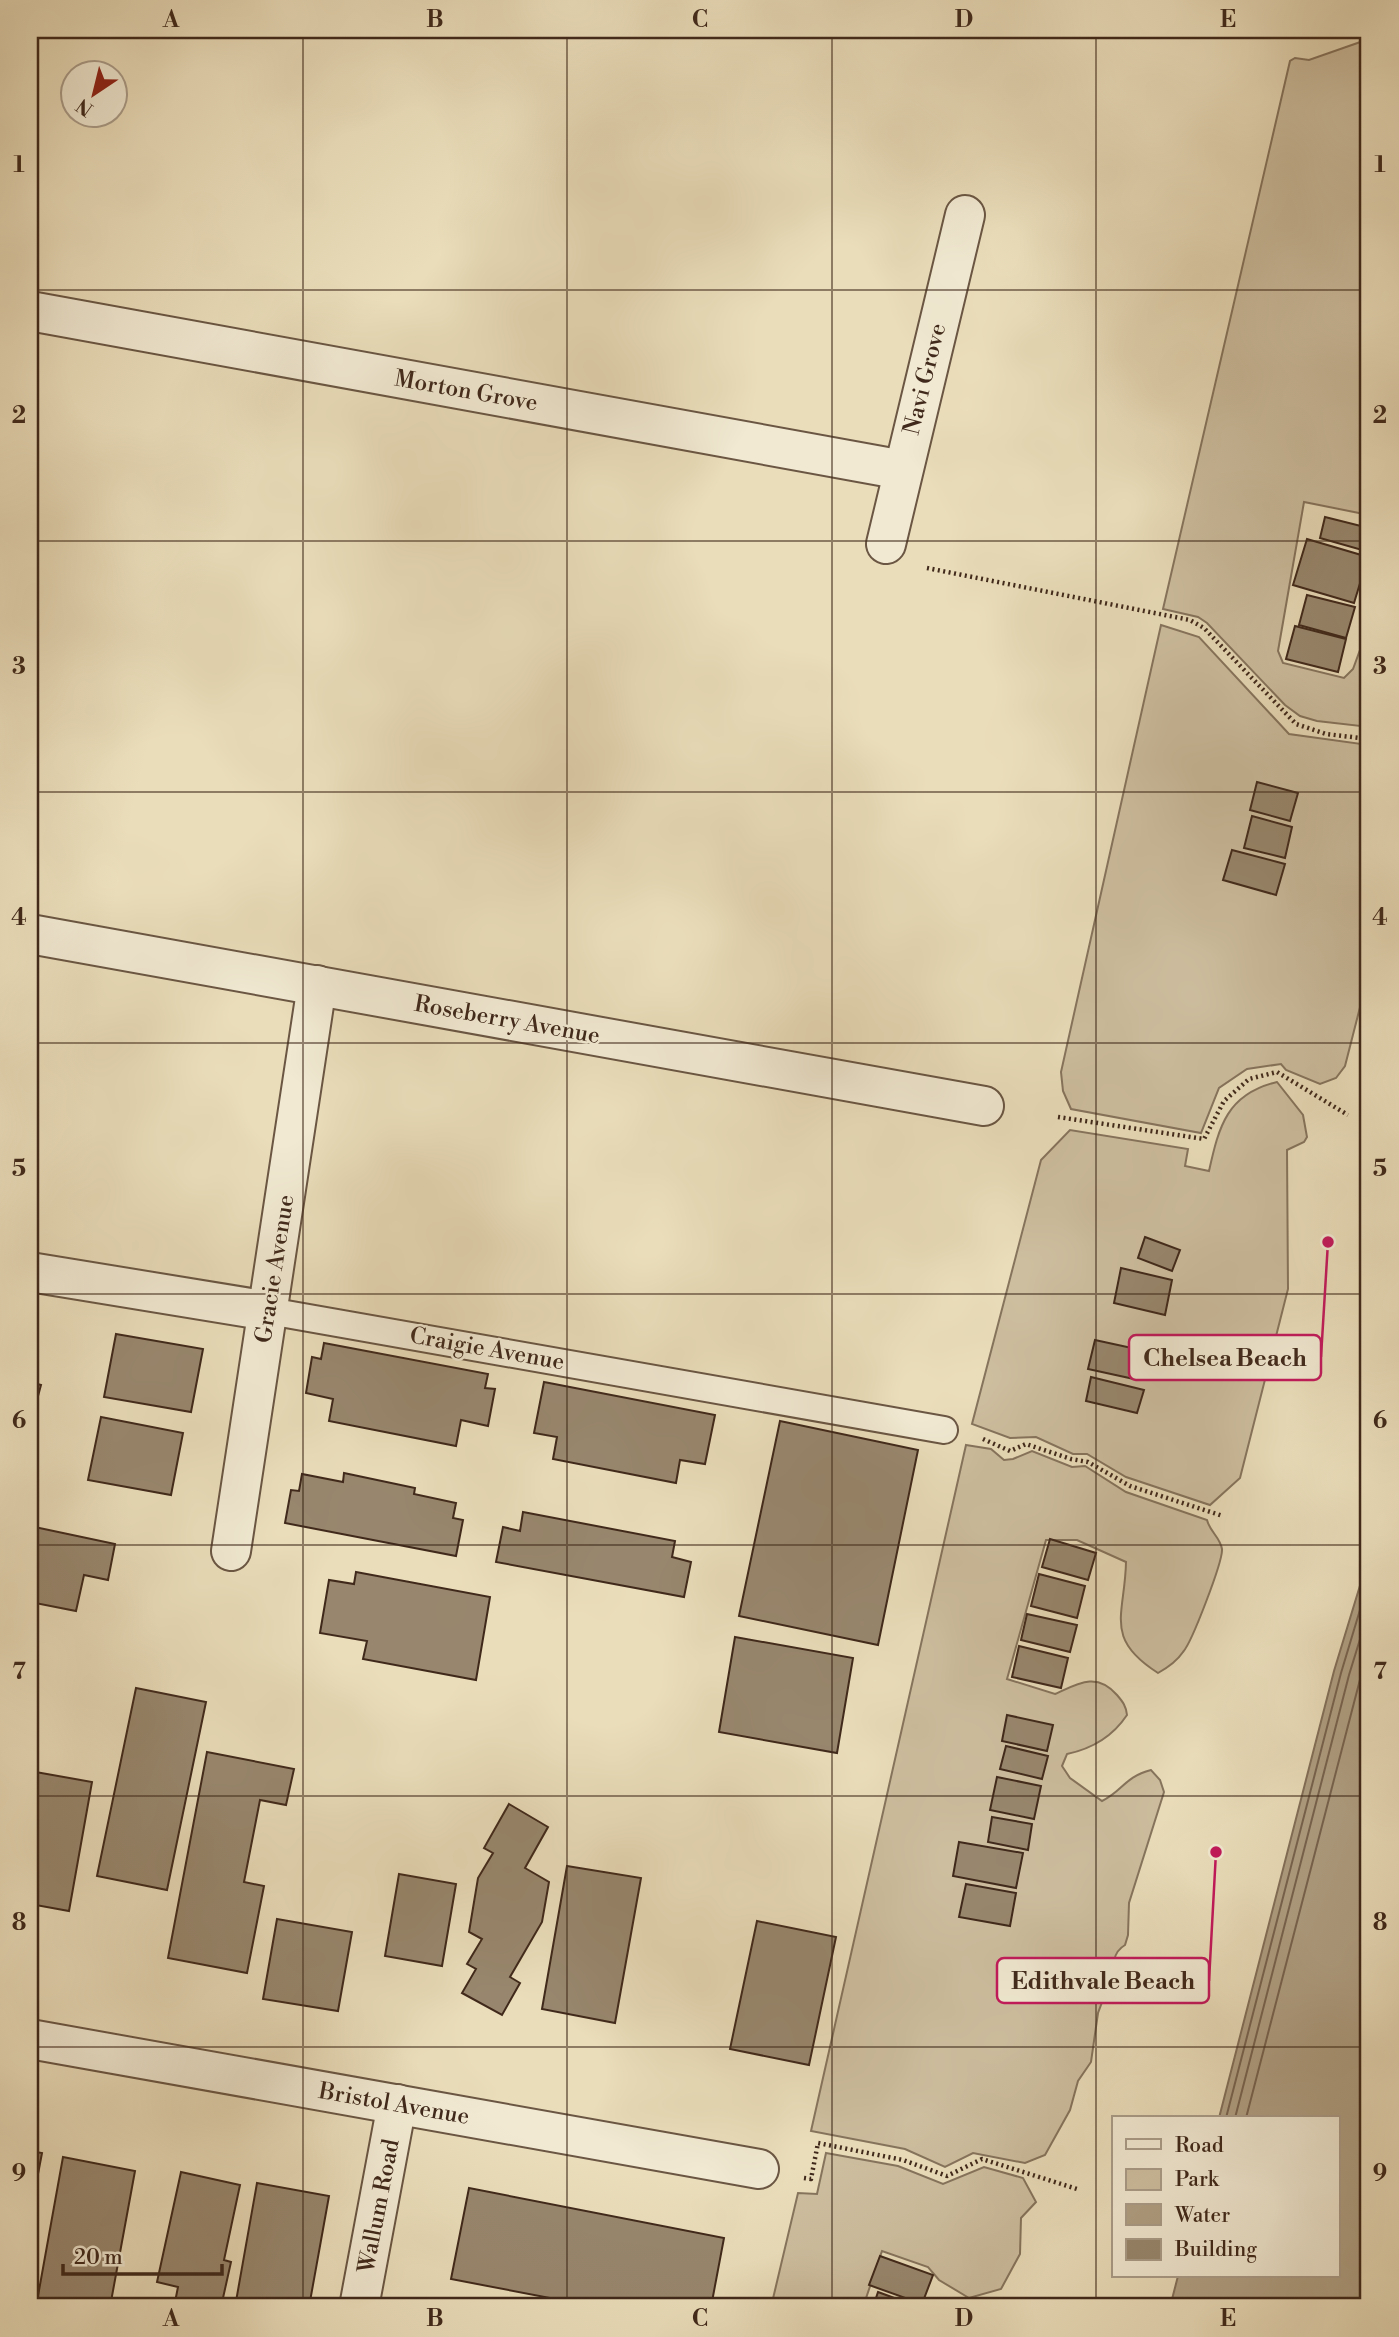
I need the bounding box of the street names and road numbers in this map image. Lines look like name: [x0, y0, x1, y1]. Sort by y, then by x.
street label: Navi Grove: [898, 320, 952, 438]
street label: Morton Grove: [392, 365, 540, 417]
street label: Roseberry Avenue: [412, 990, 602, 1050]
street label: Gracie Avenue: [249, 1193, 301, 1345]
street label: Craigie Avenue: [407, 1322, 567, 1376]
street label: Bristol Avenue: [315, 2077, 472, 2131]
street label: Wallum Road: [352, 2137, 406, 2276]

